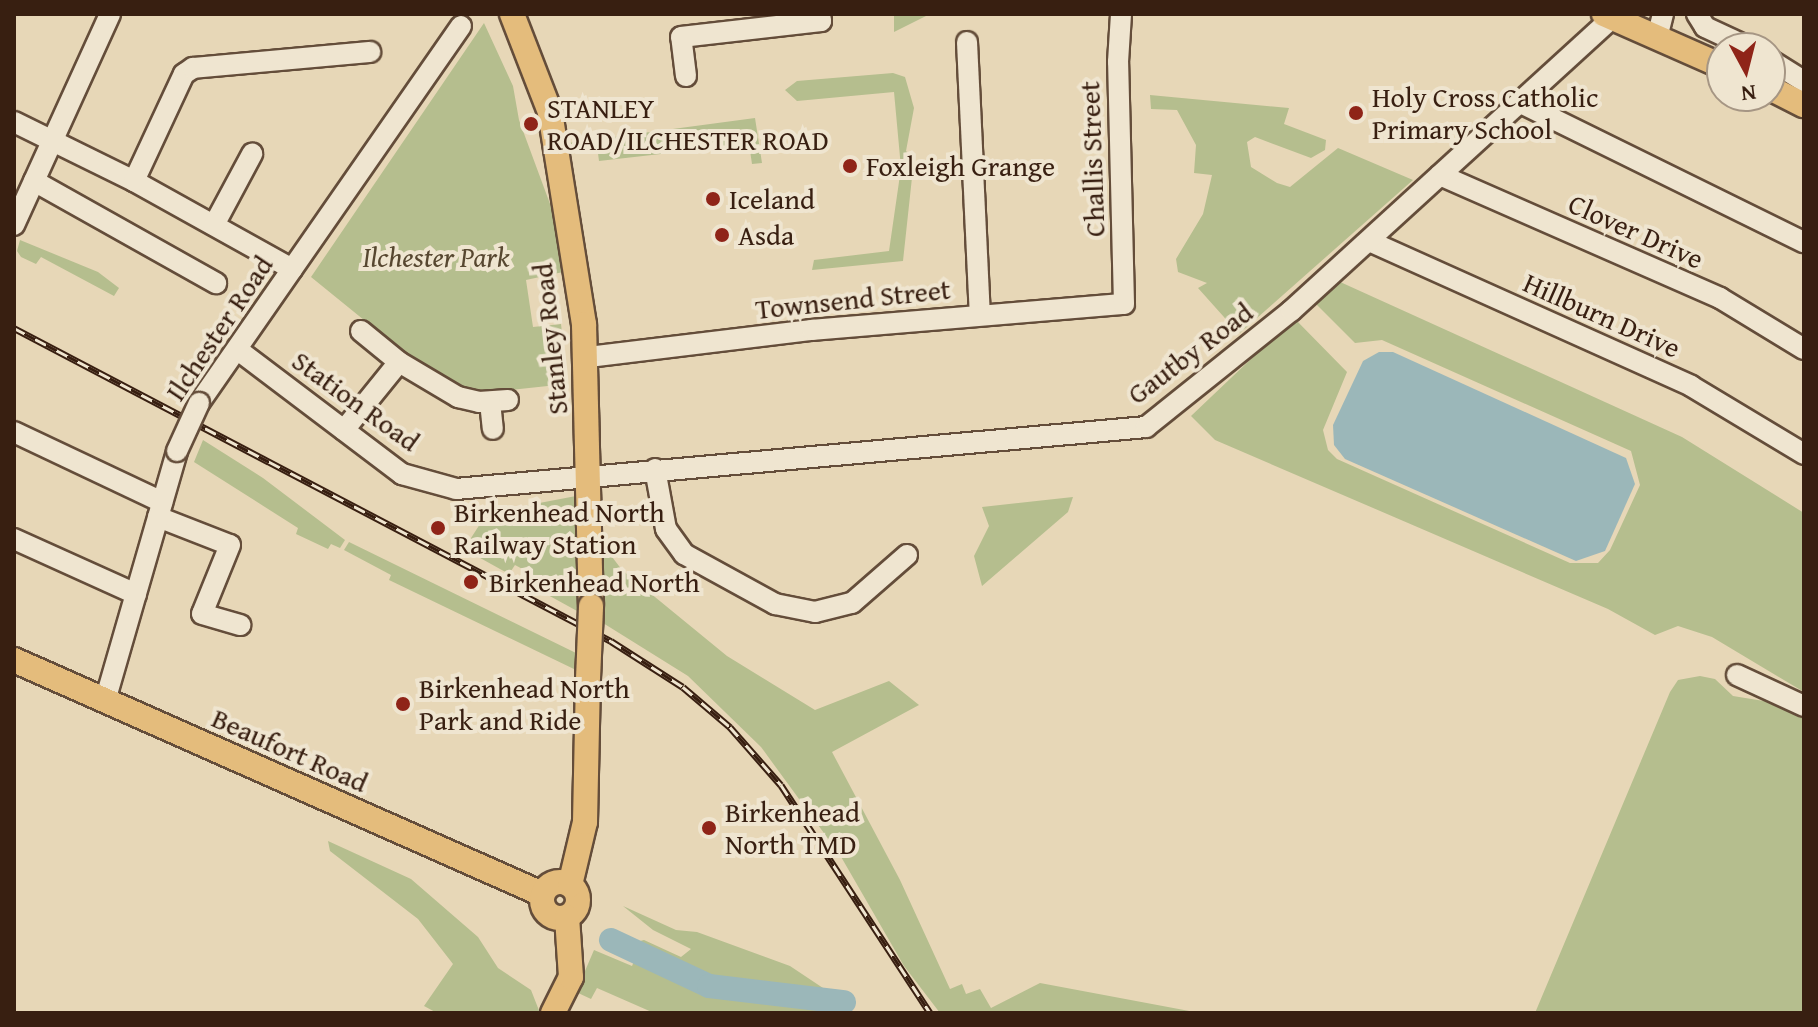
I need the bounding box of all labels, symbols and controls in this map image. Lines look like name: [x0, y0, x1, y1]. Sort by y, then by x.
north arrow: [1706, 32, 1786, 112]
text: N: [1739, 77, 1758, 111]
place label: Holy Cross Catholic Primary School: [1372, 80, 1598, 146]
street label: Challis Street: [1072, 81, 1112, 237]
place label: STANLEY ROAD/ILCHESTER ROAD: [547, 91, 829, 157]
marker: Holy Cross Catholic Primary School: [1347, 104, 1365, 122]
marker: STANLEY ROAD/ILCHESTER ROAD: [522, 115, 540, 133]
place label: Foxleigh Grange: [866, 149, 1055, 183]
marker: Foxleigh Grange: [841, 157, 859, 175]
place label: Iceland: [729, 182, 815, 216]
street label: Clover Drive: [1564, 186, 1708, 276]
marker: Iceland: [704, 190, 722, 208]
place label: Asda: [738, 218, 794, 252]
marker: Asda: [713, 226, 731, 244]
park label: Ilchester Park: [362, 240, 510, 274]
street label: Ilchester Road: [158, 249, 280, 407]
street label: Stanley Road: [525, 262, 575, 416]
street label: Hillburn Drive: [1518, 265, 1686, 365]
street label: Townsend Street: [754, 272, 952, 326]
street label: Gautby Road: [1121, 295, 1259, 411]
street label: Station Road: [286, 344, 426, 458]
place label: Birkenhead North Railway Station: [454, 495, 665, 561]
marker: Birkenhead North Railway Station: [429, 519, 447, 537]
place label: Birkenhead North: [489, 565, 700, 599]
marker: Birkenhead North: [460, 571, 482, 593]
place label: Birkenhead North Park and Ride: [419, 671, 630, 737]
marker: Birkenhead North Park and Ride: [394, 695, 412, 713]
street label: Beaufort Road: [207, 701, 373, 799]
place label: Birkenhead North TMD: [725, 795, 860, 861]
marker: Birkenhead North TMD: [700, 819, 718, 837]

